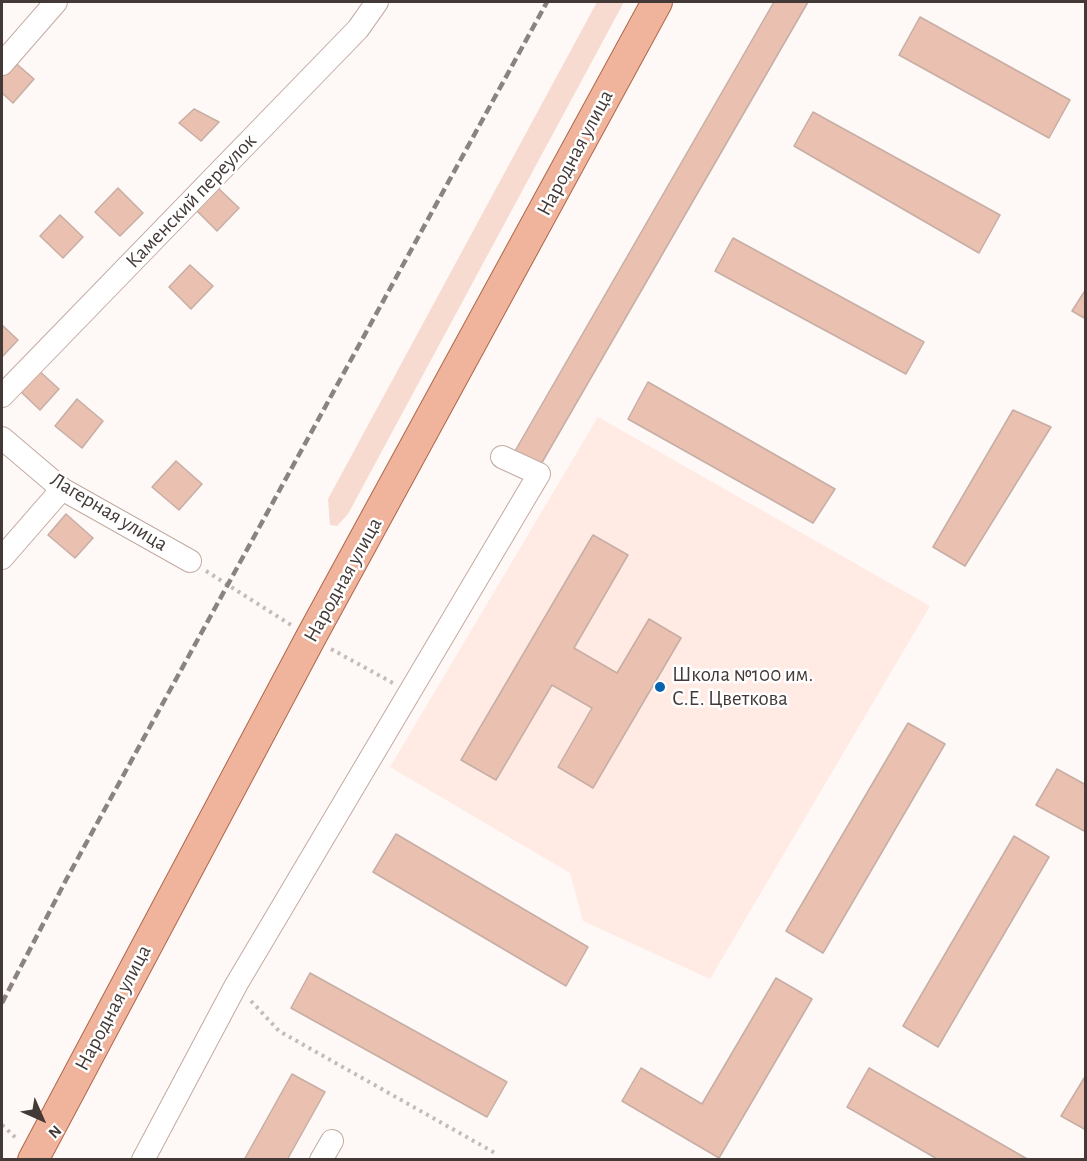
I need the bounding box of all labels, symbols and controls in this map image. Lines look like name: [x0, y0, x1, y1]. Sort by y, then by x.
street label: Народная улица: [531, 86, 619, 220]
street label: Каменский переулок: [120, 128, 262, 274]
street label: Лагерная улица: [46, 467, 172, 557]
street label: Народная улица: [298, 513, 388, 647]
place label: Школа №100 им. С.Е. Цветкова: [672, 662, 813, 712]
marker: Школа №100 им. С.Е. Цветкова: [653, 680, 667, 694]
street label: Народная улица: [69, 941, 157, 1075]
north arrow: [12, 1089, 72, 1149]
text: N: [45, 1122, 64, 1141]

